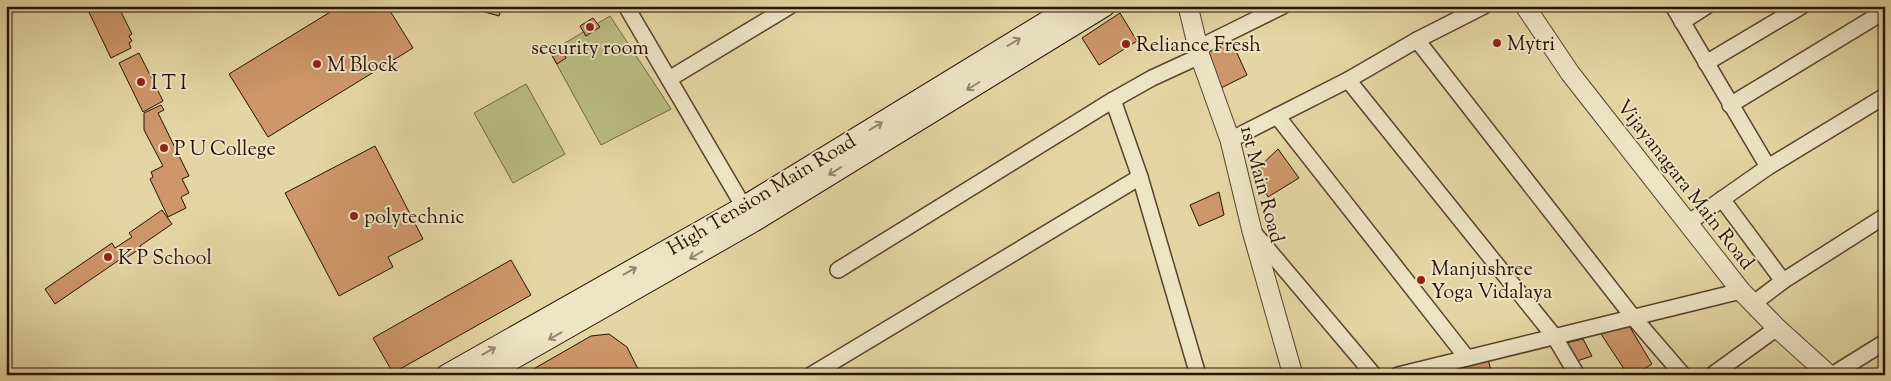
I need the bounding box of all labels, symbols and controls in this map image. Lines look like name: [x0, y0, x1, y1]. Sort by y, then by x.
marker: security room: [584, 21, 596, 33]
place label: Mytri: [1507, 31, 1555, 60]
place label: Reliance Fresh: [1136, 32, 1261, 61]
place label: security room: [531, 35, 649, 64]
one-way arrow: [1007, 36, 1021, 46]
marker: Mytri: [1491, 37, 1503, 49]
marker: Reliance Fresh: [1120, 38, 1132, 50]
place label: M Block: [327, 52, 398, 81]
marker: M Block: [311, 58, 323, 70]
place label: I T I: [151, 70, 187, 99]
marker: I T I: [135, 76, 147, 88]
one-way arrow: [967, 81, 981, 91]
street label: Vijayanagara Main Road: [1608, 94, 1760, 277]
one-way arrow: [868, 121, 882, 131]
street label: 1st Main Road: [1231, 123, 1290, 246]
street label: High Tension Main Road: [663, 128, 862, 264]
place label: P U College: [174, 136, 276, 165]
marker: P U College: [158, 142, 170, 154]
one-way arrow: [829, 167, 843, 177]
place label: polytechnic: [364, 204, 465, 233]
marker: polytechnic: [348, 210, 360, 222]
place label: K P School: [118, 245, 212, 274]
marker: K P School: [102, 251, 114, 263]
one-way arrow: [689, 251, 703, 261]
place label: Manjushree Yoga Vidalaya: [1431, 256, 1552, 308]
one-way arrow: [623, 266, 638, 276]
marker: Manjushree Yoga Vidalaya: [1415, 274, 1427, 286]
one-way arrow: [548, 331, 562, 341]
one-way arrow: [481, 345, 495, 355]

